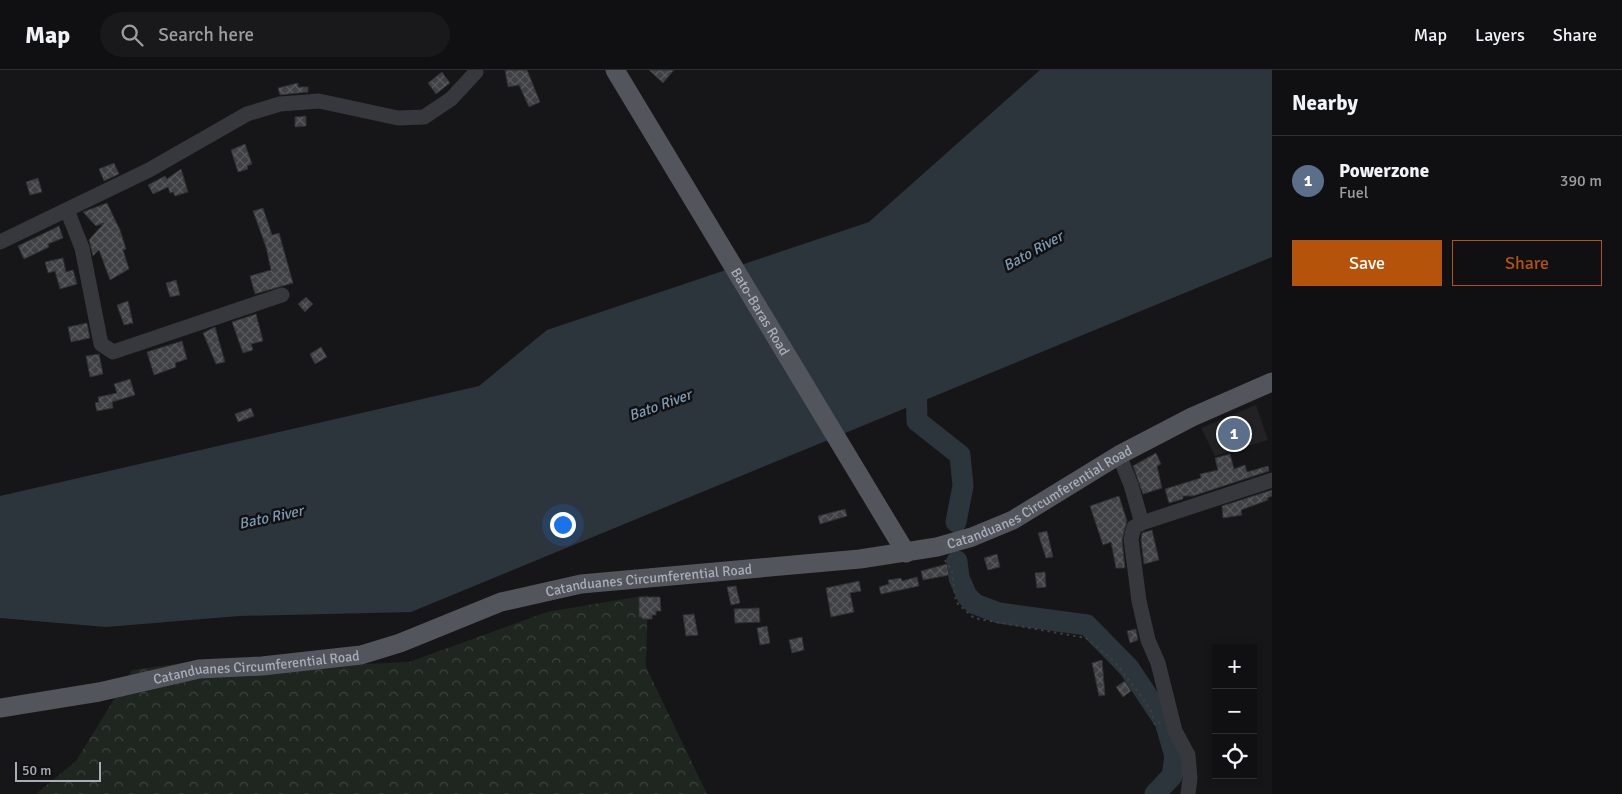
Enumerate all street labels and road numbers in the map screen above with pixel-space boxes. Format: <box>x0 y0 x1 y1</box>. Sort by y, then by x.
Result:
street label: Bato-Baras Road <box>727 265 793 359</box>
street label: Catanduanes Circumferential Road <box>945 442 1135 553</box>
street label: Catanduanes Circumferential Road <box>544 561 753 601</box>
street label: Catanduanes Circumferential Road <box>152 647 360 688</box>

